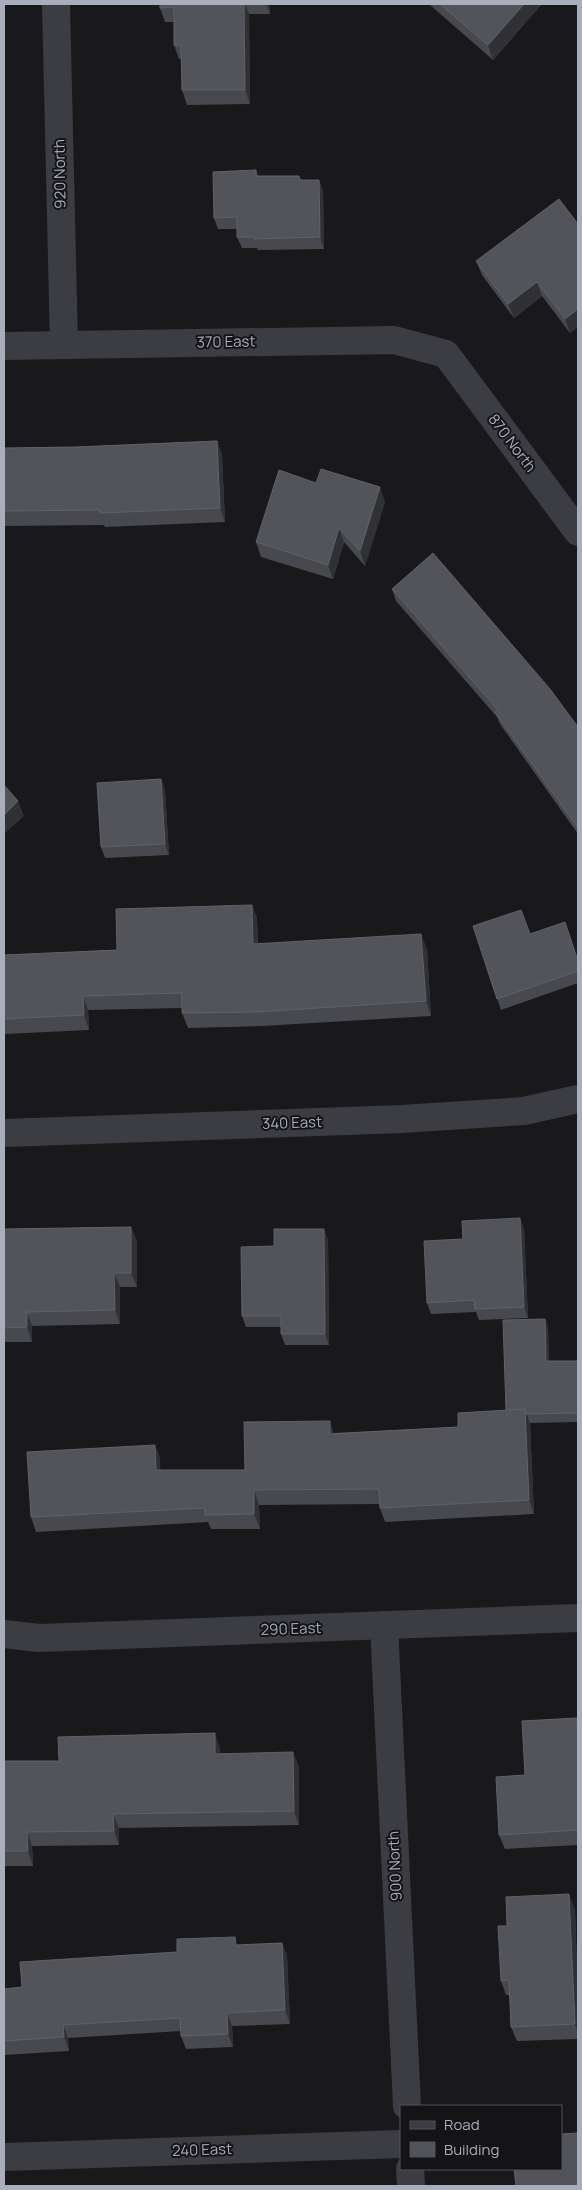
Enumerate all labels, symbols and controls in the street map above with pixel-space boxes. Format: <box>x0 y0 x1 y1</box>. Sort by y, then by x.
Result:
street label: 920 North <box>48 139 71 209</box>
street label: 370 East <box>196 330 256 353</box>
street label: 870 North <box>484 409 541 476</box>
street label: 340 East <box>262 1111 322 1134</box>
street label: 290 East <box>260 1617 322 1640</box>
street label: 900 North <box>382 1830 407 1902</box>
legend <box>400 2105 562 2170</box>
text: Road <box>444 2114 480 2135</box>
street label: 240 East <box>172 2138 232 2161</box>
text: Building <box>444 2139 499 2160</box>

